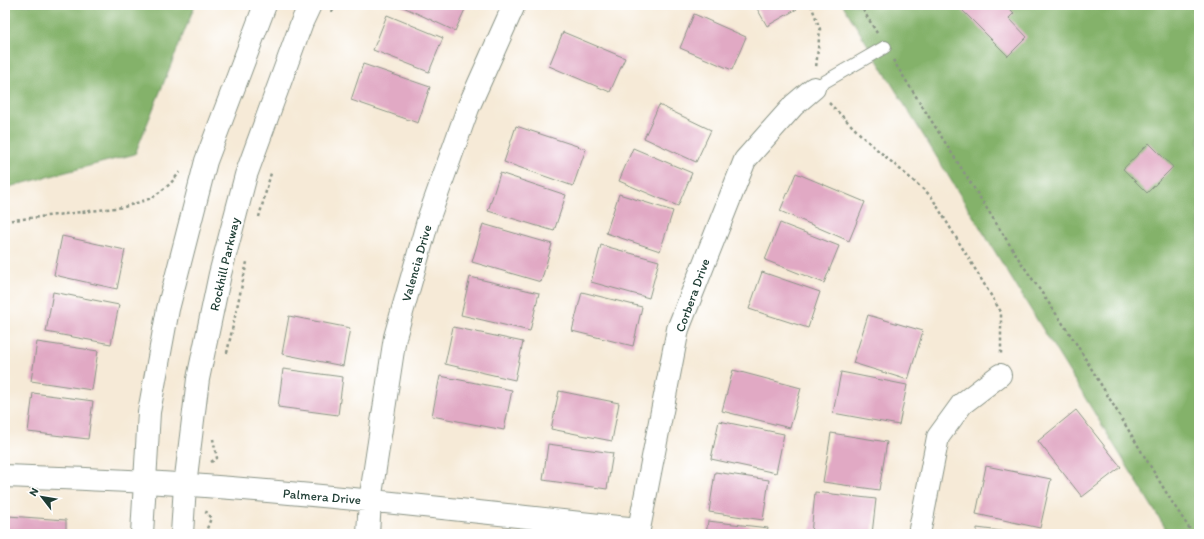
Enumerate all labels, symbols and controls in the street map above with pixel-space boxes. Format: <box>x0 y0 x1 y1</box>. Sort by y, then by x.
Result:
street label: Rockhill Parkway <box>206 216 243 312</box>
street label: Valencia Drive <box>398 223 435 303</box>
street label: Corbera Drive <box>672 256 713 334</box>
north arrow <box>22 477 62 517</box>
text: N <box>26 486 41 499</box>
street label: Palmera Drive <box>282 486 362 507</box>

